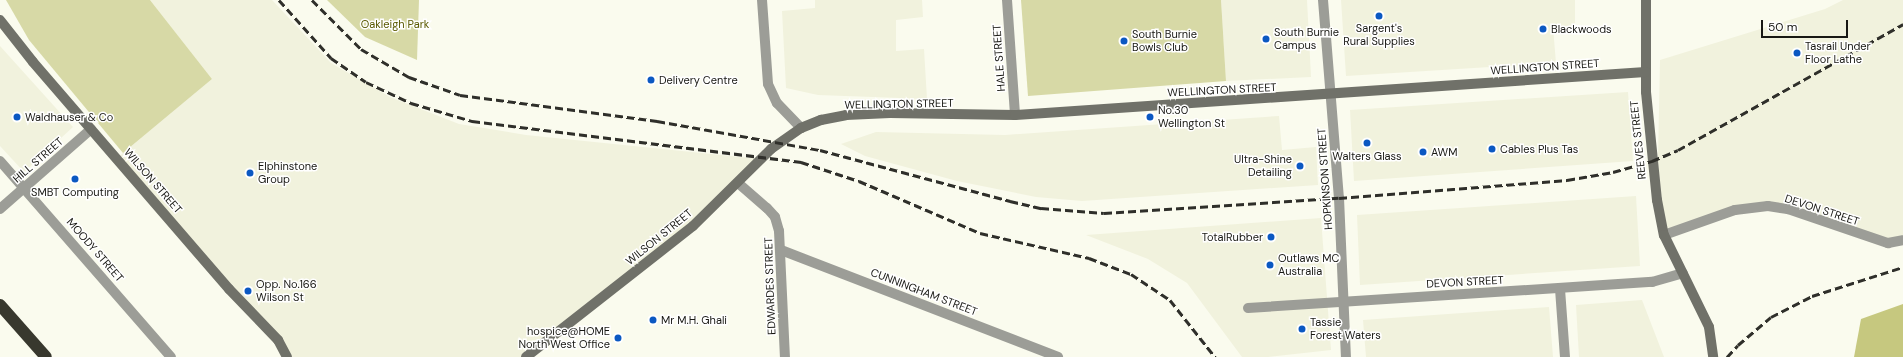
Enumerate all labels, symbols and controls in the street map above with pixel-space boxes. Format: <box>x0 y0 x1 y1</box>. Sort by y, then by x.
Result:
marker: Sargent's Rural Supplies <box>1374 11 1384 21</box>
scale bar <box>1763 12 1850 38</box>
park label: Oakleigh Park <box>361 17 429 31</box>
text: 50 m <box>1768 19 1797 35</box>
place label: Sargent's Rural Supplies <box>1343 22 1415 48</box>
place label: Blackwoods <box>1551 22 1612 36</box>
street label: HALE STREET <box>990 24 1008 92</box>
marker: Blackwoods <box>1538 24 1548 34</box>
place label: South Burnie Campus <box>1274 26 1339 52</box>
place label: South Burnie Bowls Club <box>1132 28 1197 54</box>
marker: South Burnie Campus <box>1261 34 1271 44</box>
marker: South Burnie Bowls Club <box>1119 36 1129 46</box>
place label: Tasrail Under Floor Lathe <box>1805 40 1871 66</box>
marker: Tasrail Under Floor Lathe <box>1792 48 1802 58</box>
street label: WELLINGTON STREET <box>1490 57 1600 77</box>
place label: Delivery Centre <box>659 73 738 87</box>
marker: Delivery Centre <box>646 75 656 85</box>
street label: WELLINGTON STREET <box>1167 81 1277 99</box>
street label: WELLINGTON STREET <box>844 96 954 112</box>
street label: REEVES STREET <box>1627 100 1649 180</box>
place label: No.30 Wellington St <box>1158 104 1225 130</box>
place label: Waldhauser & Co <box>25 110 113 124</box>
marker: Waldhauser & Co <box>12 112 22 122</box>
marker: No.30 Wellington St <box>1145 112 1155 122</box>
street label: HOPKINSON STREET <box>1315 128 1335 230</box>
street label: HILL STREET <box>10 135 66 185</box>
marker: Walters Glass <box>1362 138 1372 148</box>
place label: Cables Plus Tas <box>1500 142 1578 156</box>
marker: Cables Plus Tas <box>1487 144 1497 154</box>
place label: AWM <box>1431 145 1457 159</box>
street label: WILSON STREET <box>121 146 185 216</box>
marker: AWM <box>1418 147 1428 157</box>
place label: Walters Glass <box>1332 149 1402 163</box>
place label: Ultra-Shine Detailing <box>1234 153 1292 179</box>
place label: Elphinstone Group <box>258 160 317 186</box>
marker: Ultra-Shine Detailing <box>1295 161 1305 171</box>
marker: Elphinstone Group <box>245 168 255 178</box>
marker: SMBT Computing <box>70 174 80 184</box>
place label: SMBT Computing <box>31 185 119 199</box>
street label: DEVON STREET <box>1783 192 1861 228</box>
street label: WILSON STREET <box>623 206 695 268</box>
street label: MOODY STREET <box>64 215 126 285</box>
place label: TotalRubber <box>1202 230 1263 244</box>
marker: TotalRubber <box>1266 232 1276 242</box>
street label: EDWARDES STREET <box>762 237 778 335</box>
place label: Outlaws MC Australia <box>1278 252 1339 278</box>
marker: Outlaws MC Australia <box>1265 260 1275 270</box>
street label: CUNNINGHAM STREET <box>869 266 979 318</box>
street label: DEVON STREET <box>1426 273 1504 291</box>
place label: Opp. No.166 Wilson St <box>256 278 317 304</box>
marker: Opp. No.166 Wilson St <box>243 286 253 296</box>
place label: Mr M.H. Ghali <box>661 313 727 327</box>
marker: Mr M.H. Ghali <box>648 315 658 325</box>
place label: Tassie Forest Waters <box>1310 316 1381 342</box>
marker: Tassie Forest Waters <box>1297 324 1307 334</box>
place label: hospice@HOME North West Office <box>518 325 610 351</box>
marker: hospice@HOME North West Office <box>613 333 623 343</box>

